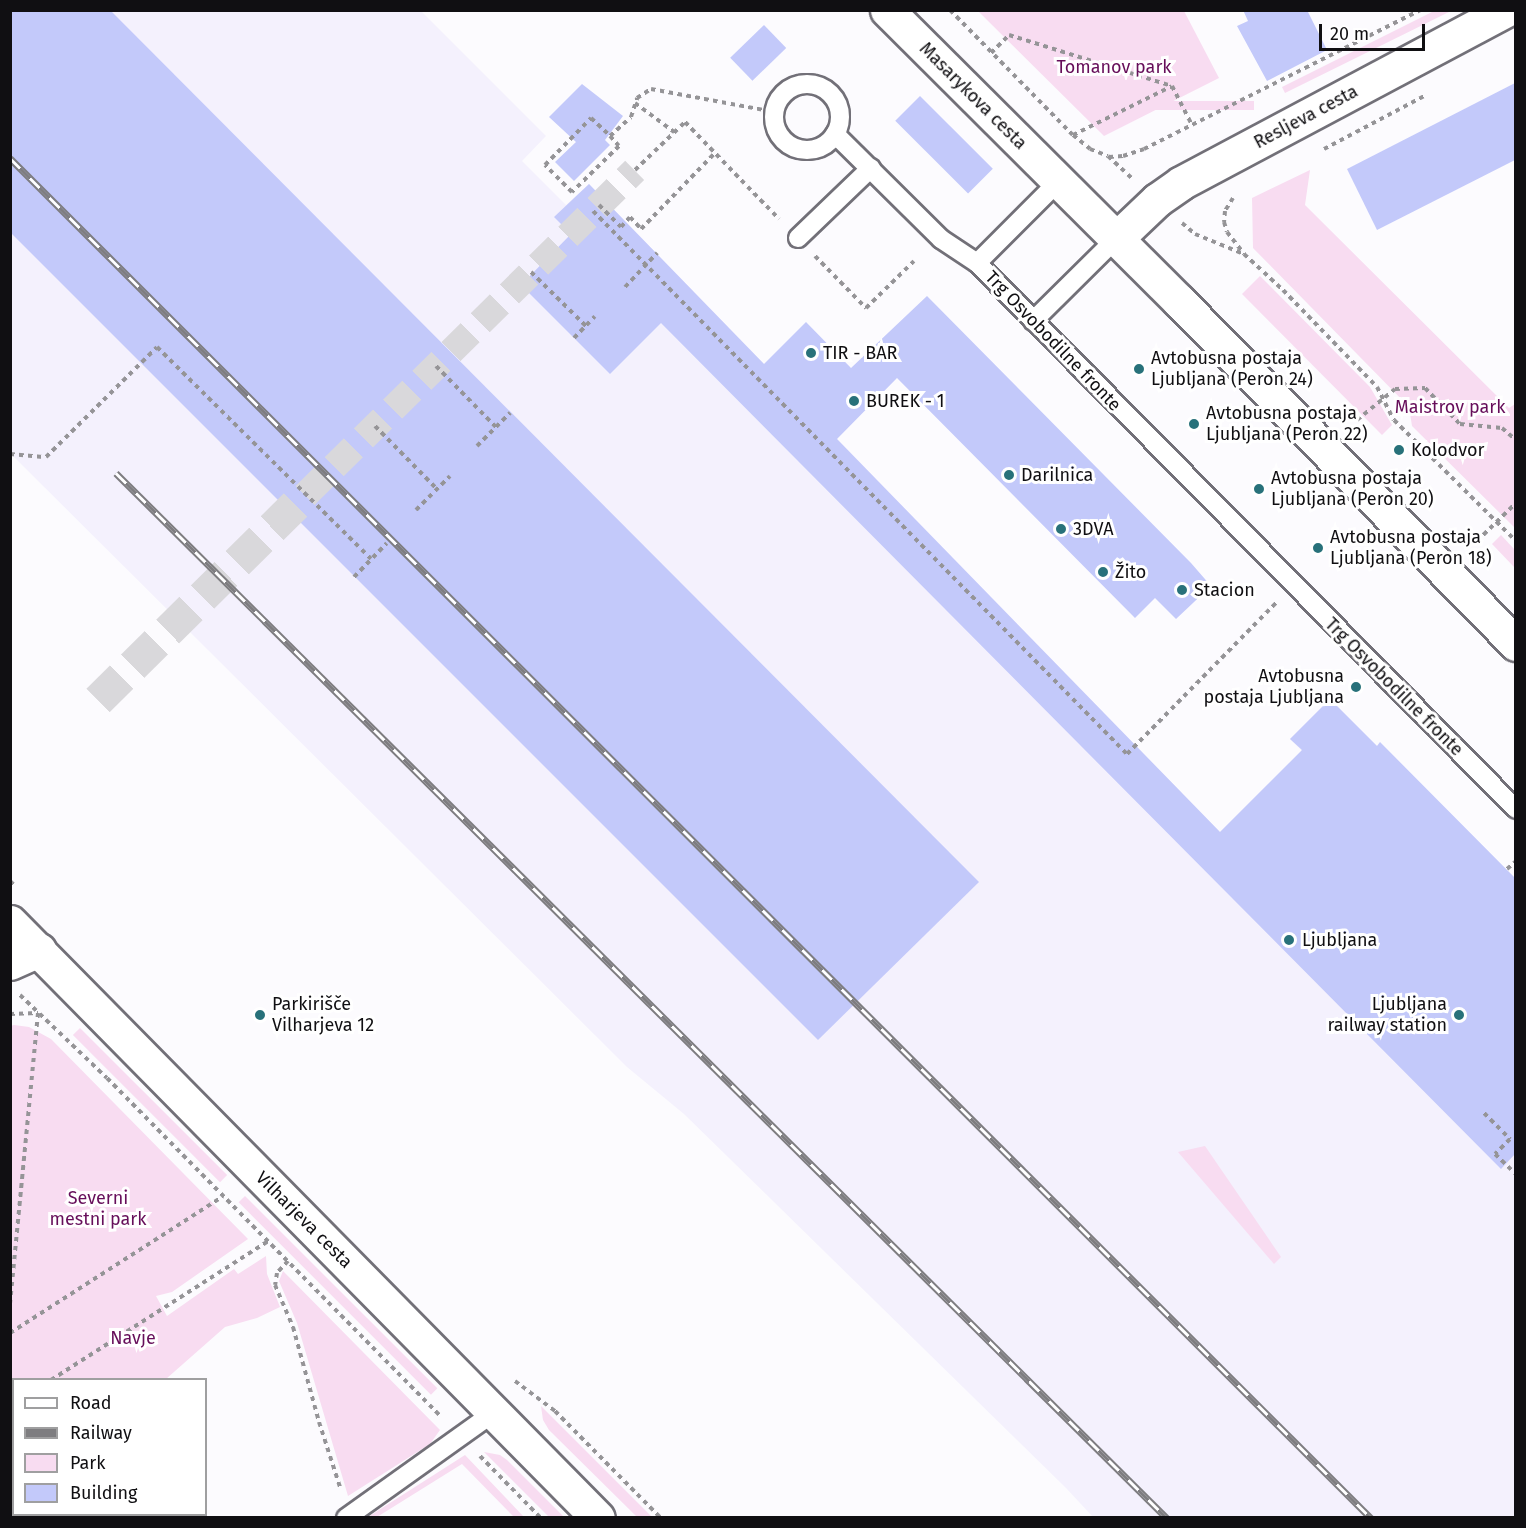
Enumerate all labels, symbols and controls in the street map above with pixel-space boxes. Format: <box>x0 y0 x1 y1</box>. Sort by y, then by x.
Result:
scale bar <box>1322 12 1428 50</box>
text: 20 m <box>1330 23 1369 45</box>
street label: Masarykova cesta <box>915 38 1031 154</box>
park label: Tomanov park <box>1056 56 1172 78</box>
street label: Resljeva cesta <box>1250 81 1362 153</box>
street label: Trg Osvobodilne fronte <box>980 266 1126 416</box>
place label: TIR - BAR <box>823 342 897 364</box>
marker: TIR - BAR <box>804 346 818 360</box>
place label: Avtobusna postaja Ljubljana (Peron 24) <box>1151 348 1313 391</box>
marker: Avtobusna postaja Ljubljana (Peron 24) <box>1132 362 1146 376</box>
place label: BUREK - 1 <box>866 390 945 412</box>
marker: BUREK - 1 <box>847 394 861 408</box>
park label: Maistrov park <box>1395 396 1505 418</box>
place label: Avtobusna postaja Ljubljana (Peron 22) <box>1206 403 1368 446</box>
marker: Avtobusna postaja Ljubljana (Peron 22) <box>1187 417 1201 431</box>
place label: Kolodvor <box>1411 439 1485 461</box>
marker: Kolodvor <box>1392 443 1406 457</box>
place label: Darilnica <box>1021 464 1093 486</box>
marker: Darilnica <box>1002 468 1016 482</box>
place label: Avtobusna postaja Ljubljana (Peron 20) <box>1271 468 1434 510</box>
marker: Avtobusna postaja Ljubljana (Peron 20) <box>1252 482 1266 496</box>
place label: 3DVA <box>1073 518 1114 540</box>
marker: 3DVA <box>1054 522 1068 536</box>
place label: Avtobusna postaja Ljubljana (Peron 18) <box>1330 527 1491 570</box>
marker: Avtobusna postaja Ljubljana (Peron 18) <box>1311 541 1325 555</box>
place label: Žito <box>1115 561 1146 583</box>
marker: Žito <box>1096 565 1110 579</box>
place label: Stacion <box>1194 579 1255 601</box>
marker: Stacion <box>1175 583 1189 597</box>
street label: Trg Osvobodilne fronte <box>1320 613 1468 761</box>
place label: Avtobusna postaja Ljubljana <box>1203 666 1344 708</box>
marker: Avtobusna postaja Ljubljana <box>1349 680 1363 694</box>
place label: Ljubljana <box>1302 929 1377 951</box>
marker: Ljubljana <box>1280 931 1298 949</box>
place label: Parkirišče Vilharjeva 12 <box>272 994 374 1036</box>
place label: Ljubljana railway station <box>1327 994 1447 1036</box>
marker: Parkirišče Vilharjeva 12 <box>253 1008 267 1022</box>
marker: Ljubljana railway station <box>1452 1008 1466 1022</box>
street label: Vilharjeva cesta <box>251 1167 357 1273</box>
park label: Severni mestni park <box>49 1188 147 1230</box>
park label: Navje <box>110 1327 156 1349</box>
legend <box>12 1378 207 1516</box>
text: Road <box>70 1392 112 1414</box>
text: Railway <box>70 1422 132 1444</box>
text: Park <box>70 1452 105 1474</box>
text: Building <box>70 1482 137 1504</box>

